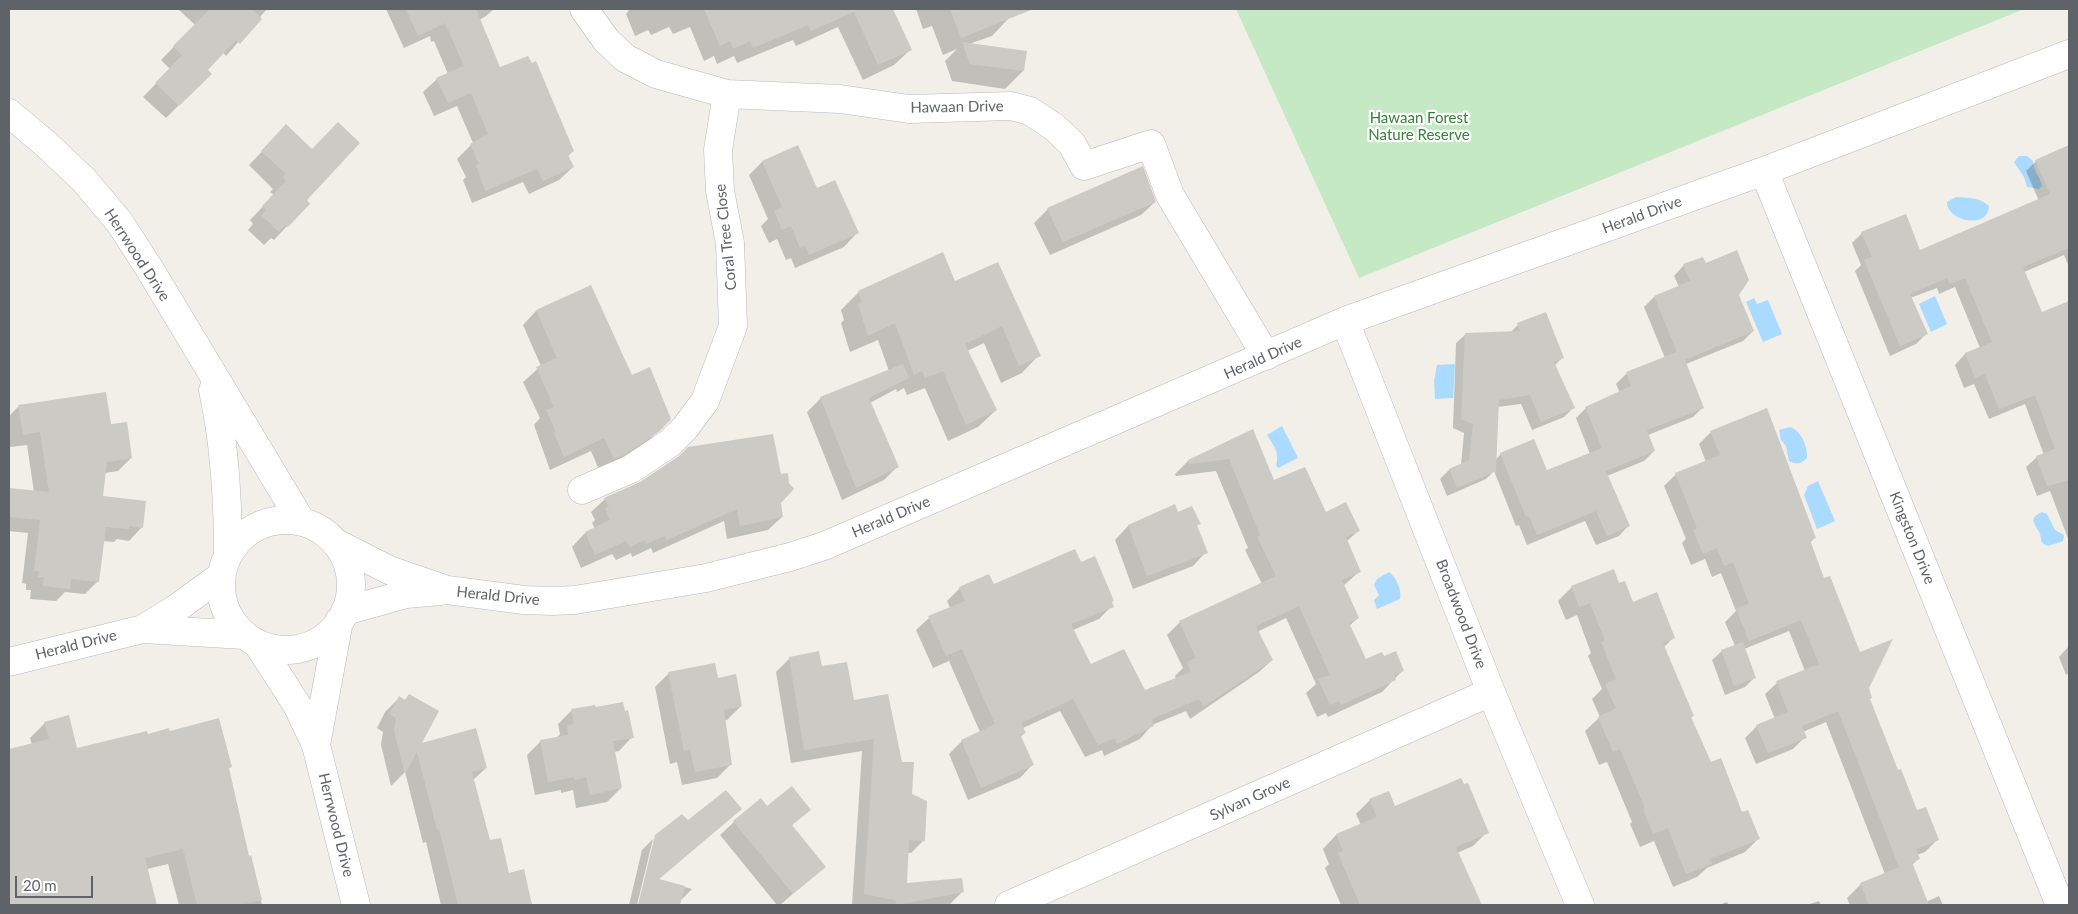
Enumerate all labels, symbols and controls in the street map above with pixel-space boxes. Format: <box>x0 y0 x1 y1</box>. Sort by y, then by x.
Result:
street label: Hawaan Drive <box>910 97 1004 117</box>
park label: Hawaan Forest Nature Reserve <box>1368 109 1470 144</box>
street label: Coral Tree Close <box>711 183 741 291</box>
street label: Herald Drive <box>1600 192 1684 238</box>
street label: Herrwood Drive <box>100 205 174 305</box>
street label: Herald Drive <box>1221 333 1305 383</box>
street label: Kingston Drive <box>1885 489 1939 587</box>
street label: Herald Drive <box>849 492 933 542</box>
street label: Broadwood Drive <box>1432 557 1490 671</box>
street label: Herald Drive <box>456 583 540 609</box>
street label: Herald Drive <box>33 626 119 664</box>
street label: Herrwood Drive <box>314 771 358 879</box>
street label: Sylvan Grove <box>1207 773 1293 825</box>
scale bar <box>18 866 95 898</box>
text: 20 m <box>23 876 57 894</box>

